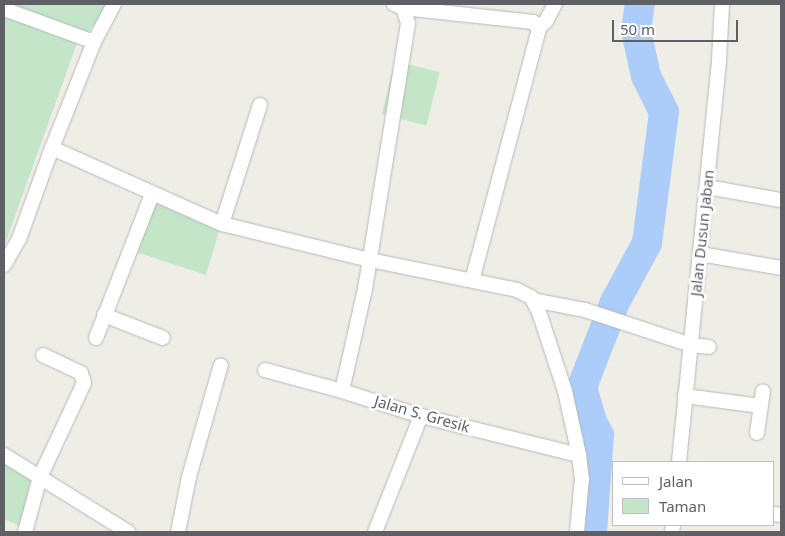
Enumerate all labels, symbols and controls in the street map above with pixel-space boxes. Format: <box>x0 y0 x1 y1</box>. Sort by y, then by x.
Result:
scale bar <box>615 10 741 42</box>
text: 50 m <box>620 19 655 39</box>
street label: Jalan Dusun Jaban <box>686 169 718 297</box>
street label: Jalan S. Gresik <box>372 392 472 436</box>
legend <box>612 461 775 526</box>
text: Jalan <box>659 471 693 491</box>
text: Taman <box>659 496 706 516</box>

